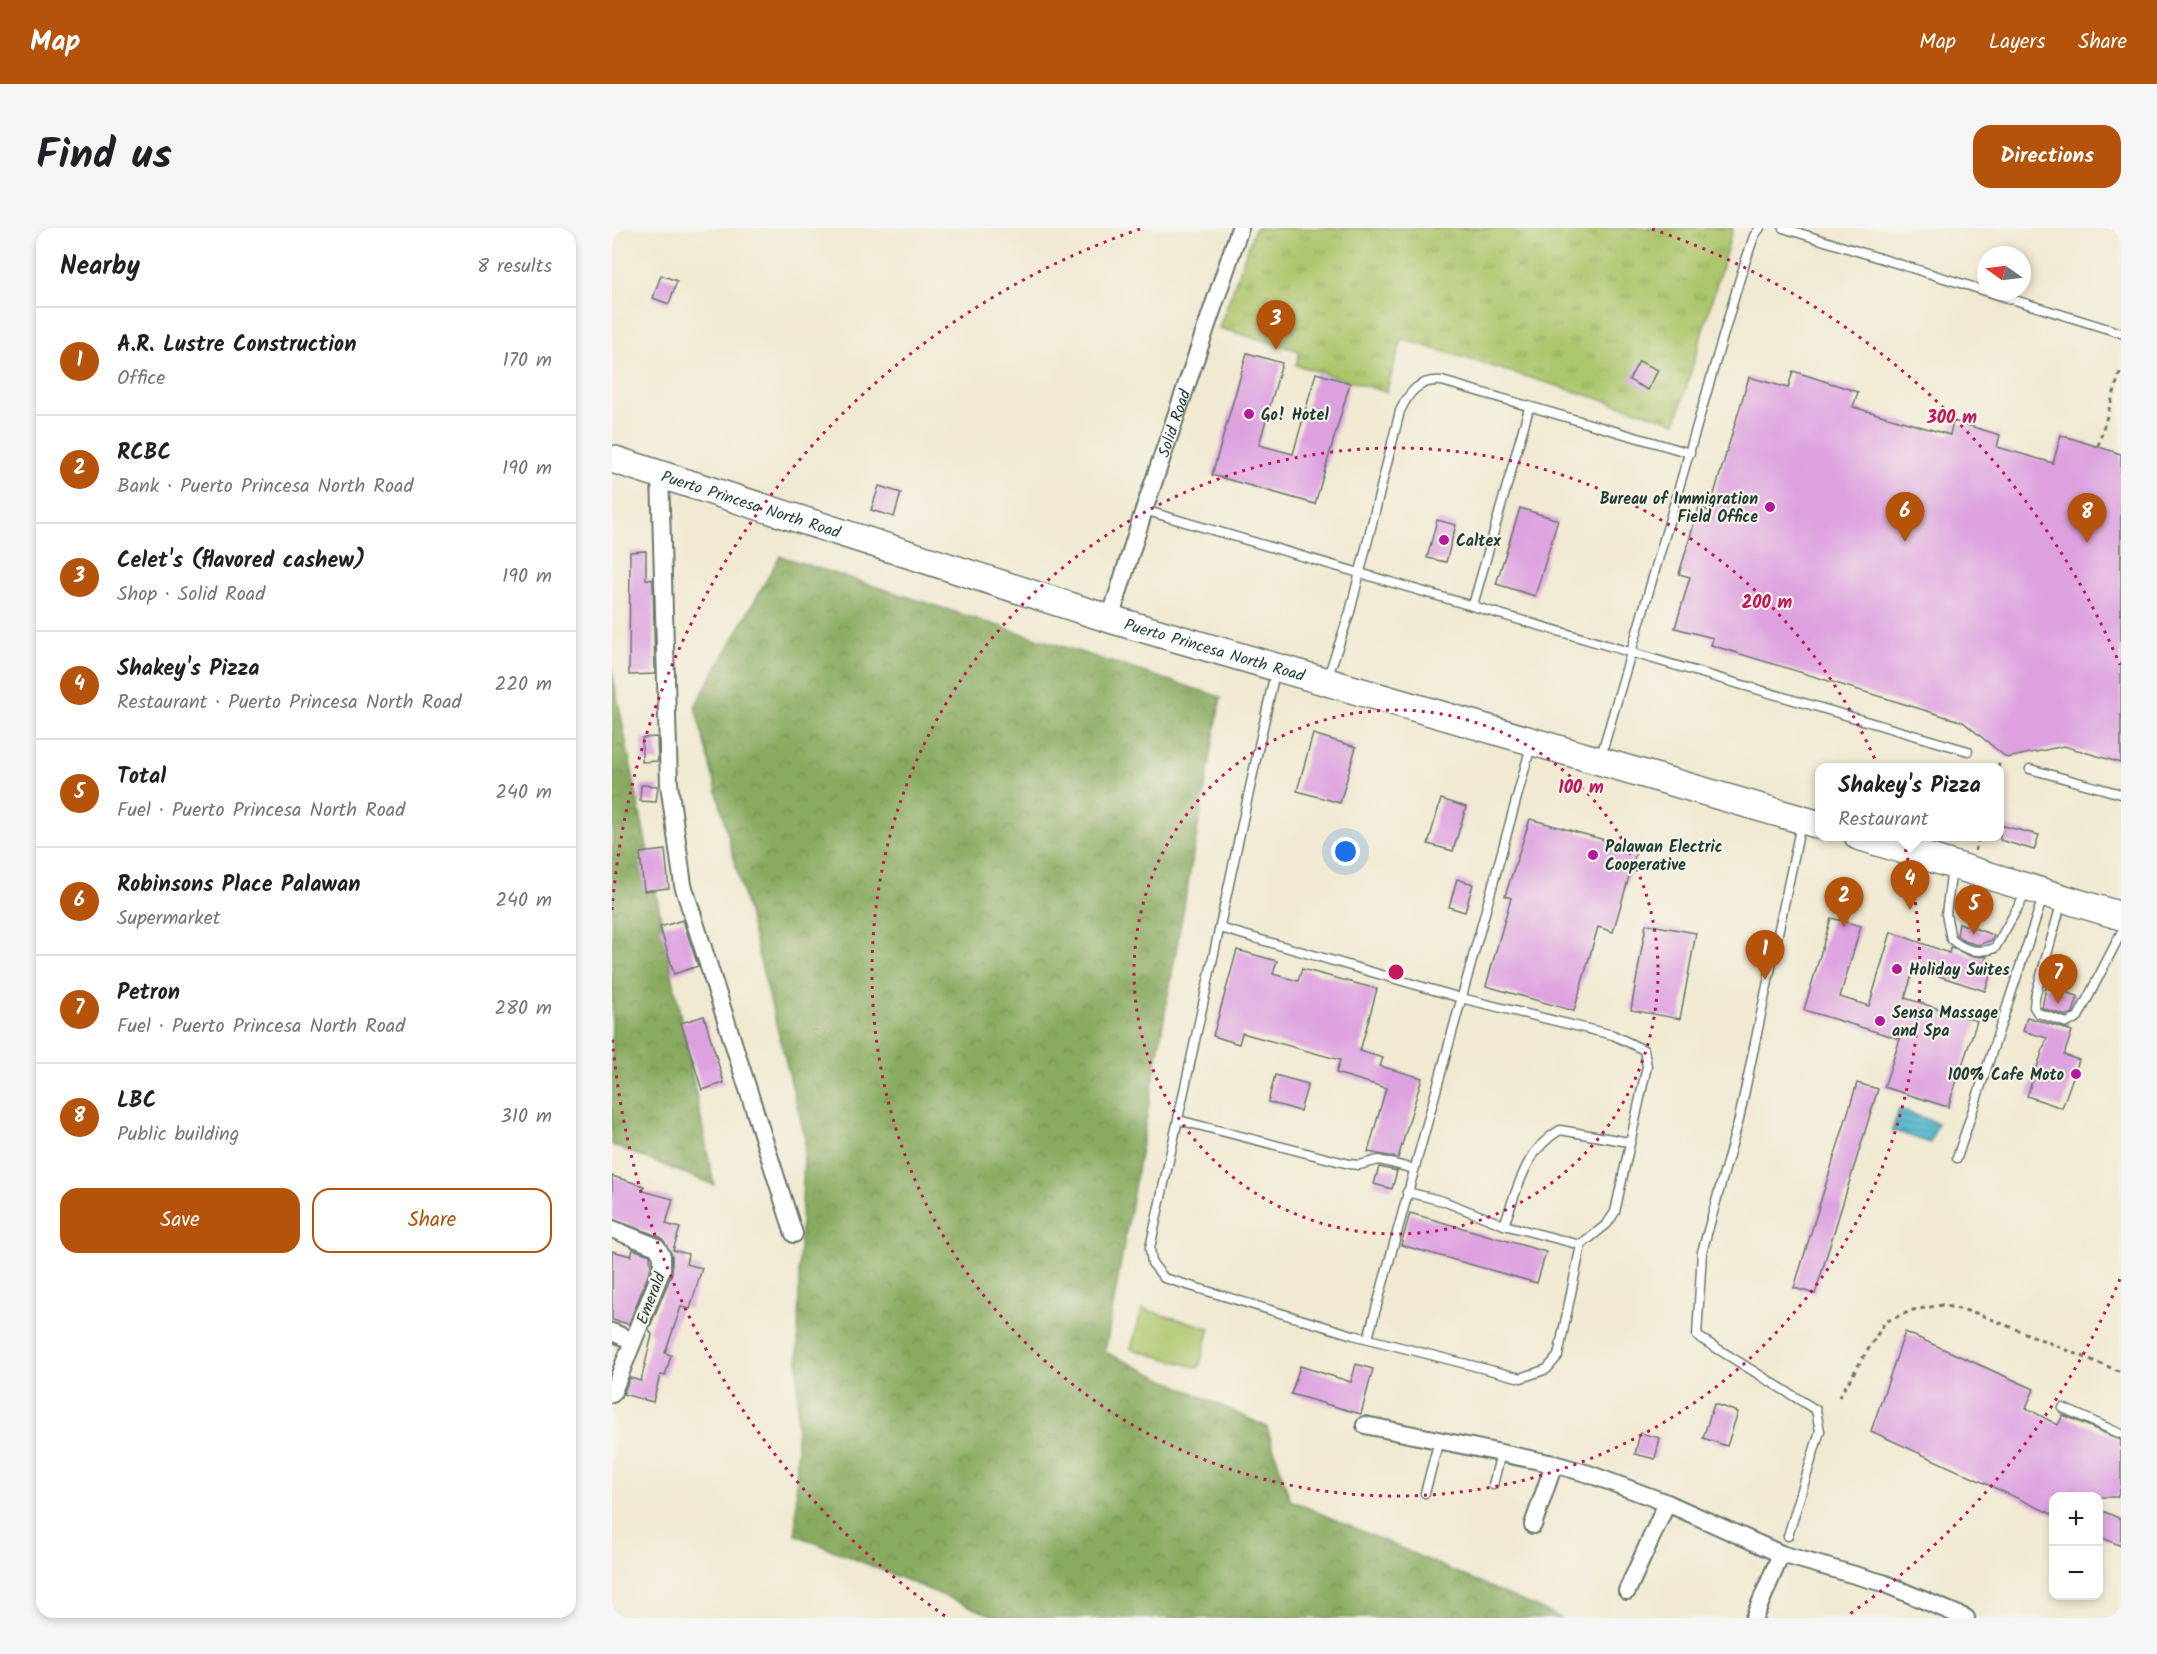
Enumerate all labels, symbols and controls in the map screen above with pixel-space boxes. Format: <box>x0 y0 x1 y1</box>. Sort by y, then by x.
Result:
text: Map <box>30 20 81 65</box>
text: Map <box>1919 26 1956 59</box>
text: Layers <box>1989 26 2045 59</box>
text: Share <box>2078 26 2127 59</box>
text: Find us <box>36 123 172 190</box>
button: Directions <box>1973 125 2121 188</box>
text: Nearby <box>60 246 140 288</box>
north arrow <box>1977 246 2031 300</box>
text: 8 results <box>477 251 552 283</box>
pin: 3 <box>1256 300 1296 350</box>
text: A.R. Lustre Construction <box>117 328 356 363</box>
text: 1 <box>76 345 83 377</box>
text: 170 m <box>503 345 552 377</box>
text: Office <box>117 363 165 395</box>
street label: Solid Road <box>1152 385 1198 461</box>
place label: Go! Hotel <box>1261 403 1329 428</box>
text: 300 m <box>1926 404 1977 433</box>
marker: Go! Hotel <box>1242 407 1256 421</box>
text: RCBC <box>117 436 171 471</box>
text: 2 <box>74 453 85 485</box>
text: 190 m <box>502 453 552 485</box>
street label: Puerto Princesa North Road <box>658 465 844 546</box>
text: Bank · Puerto Princesa North Road <box>117 471 413 503</box>
place label: Bureau of Immigration Field Office <box>1600 487 1758 530</box>
pin: 6 <box>1886 492 1924 542</box>
pin: 8 <box>2068 494 2106 543</box>
marker: Bureau of Immigration Field Office <box>1763 500 1777 514</box>
place label: Caltex <box>1456 529 1501 554</box>
marker: Caltex <box>1437 533 1451 547</box>
text: Celet's (flavored cashew) <box>117 544 365 579</box>
text: 3 <box>74 561 85 593</box>
text: 190 m <box>502 561 552 593</box>
text: Shop · Solid Road <box>117 579 265 611</box>
text: 200 m <box>1742 589 1793 618</box>
street label: Puerto Princesa North Road <box>1121 613 1308 689</box>
text: Shakey's Pizza <box>117 652 260 687</box>
text: 4 <box>74 669 85 701</box>
text: 220 m <box>495 669 552 701</box>
text: Restaurant · Puerto Princesa North Road <box>117 687 462 719</box>
text: Total <box>117 760 166 795</box>
popup <box>1815 763 2004 841</box>
text: Shakey's Pizza <box>1838 769 1981 804</box>
text: 100 m <box>1558 774 1604 803</box>
text: 5 <box>74 777 85 809</box>
text: 240 m <box>495 777 552 809</box>
text: Fuel · Puerto Princesa North Road <box>117 795 405 827</box>
text: Restaurant <box>1838 804 1929 836</box>
place label: Palawan Electric Cooperative <box>1605 835 1723 878</box>
your location <box>1331 837 1360 866</box>
marker: Palawan Electric Cooperative <box>1586 848 1600 862</box>
pin: 4 <box>1890 860 1930 910</box>
text: Robinsons Place Palawan <box>117 868 360 903</box>
pin: 2 <box>1824 878 1864 927</box>
text: 6 <box>74 885 85 917</box>
text: 240 m <box>495 885 552 917</box>
pin: 5 <box>1954 886 1994 935</box>
text: Supermarket <box>117 903 220 935</box>
pin: 1 <box>1746 930 1784 980</box>
pin: 7 <box>2038 954 2078 1004</box>
place label: Holiday Suites <box>1909 958 2010 983</box>
centre of rings <box>1386 962 1406 982</box>
marker: Holiday Suites <box>1890 962 1904 976</box>
text: Petron <box>117 976 180 1011</box>
text: 7 <box>75 993 84 1025</box>
text: 280 m <box>494 993 552 1025</box>
place label: Sensa Massage and Spa <box>1892 1001 1998 1044</box>
text: Fuel · Puerto Princesa North Road <box>117 1011 405 1043</box>
marker: Sensa Massage and Spa <box>1873 1014 1887 1028</box>
place label: 100% Cafe Moto <box>1948 1063 2064 1088</box>
marker: 100% Cafe Moto <box>2069 1067 2083 1081</box>
text: LBC <box>117 1084 156 1119</box>
text: 8 <box>74 1101 85 1133</box>
text: 310 m <box>500 1101 552 1133</box>
text: Public building <box>117 1119 239 1151</box>
button: Save <box>60 1188 300 1253</box>
button: Share <box>312 1188 552 1253</box>
street label: Emerald <box>630 1268 673 1328</box>
map controls <box>2049 1492 2103 1600</box>
button: + <box>2049 1492 2103 1546</box>
button: − <box>2049 1546 2103 1600</box>

